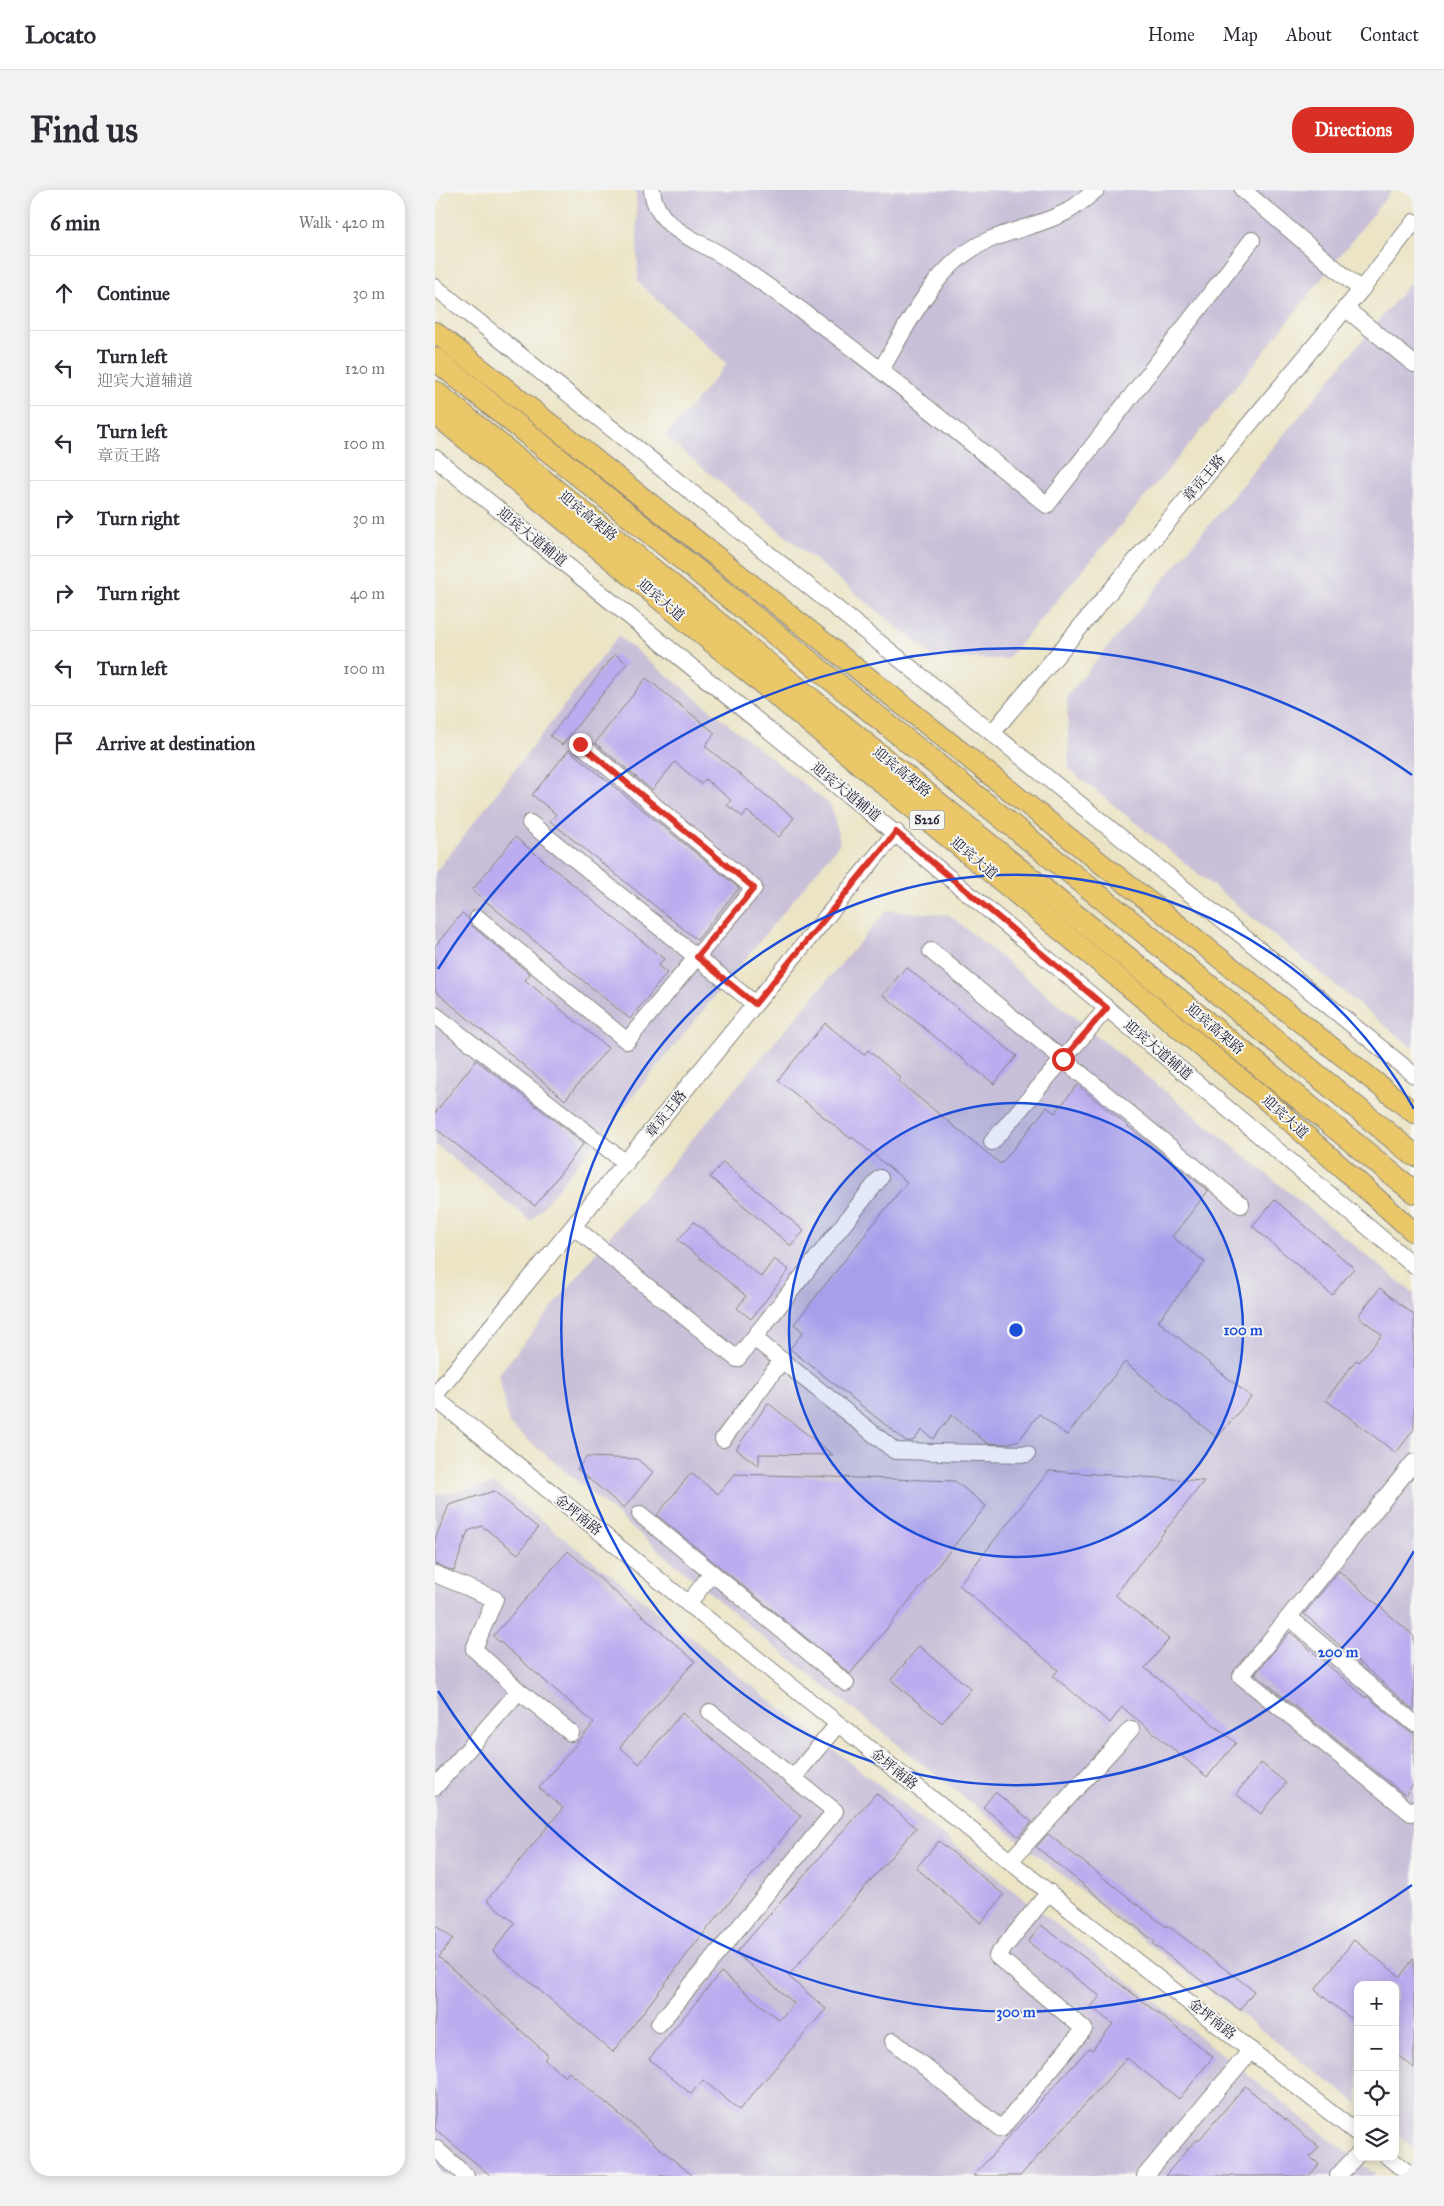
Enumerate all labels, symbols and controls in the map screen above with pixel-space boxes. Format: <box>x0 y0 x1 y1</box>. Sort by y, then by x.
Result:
text: Locato <box>25 20 96 50</box>
text: Home <box>1148 24 1195 46</box>
text: Map <box>1223 24 1258 46</box>
text: About <box>1286 24 1332 46</box>
text: Contact <box>1360 24 1419 46</box>
button: Directions <box>1292 107 1414 153</box>
text: Find us <box>30 109 138 152</box>
text: 6 min <box>50 210 100 236</box>
text: Walk · 420 m <box>299 213 385 232</box>
icon: ahead <box>50 279 78 307</box>
text: Continue <box>97 282 170 305</box>
text: 30 m <box>352 284 385 303</box>
text: Turn left <box>97 345 167 368</box>
icon: left <box>50 354 78 382</box>
text: 120 m <box>345 359 385 378</box>
text: 迎宾大道辅道 <box>97 371 193 390</box>
text: Turn left <box>97 420 167 443</box>
icon: left <box>50 429 78 457</box>
text: 100 m <box>343 434 385 453</box>
text: 章贡王路 <box>97 446 161 465</box>
street label: 章贡王路 <box>1179 451 1229 505</box>
street label: 迎宾高架路 <box>555 487 621 545</box>
icon: right <box>50 504 78 532</box>
street label: 迎宾大道辅道 <box>494 504 570 570</box>
text: Turn right <box>97 507 180 530</box>
text: 30 m <box>352 509 385 528</box>
street label: 迎宾大道 <box>634 575 688 625</box>
icon: right <box>50 579 78 607</box>
text: Turn right <box>97 582 180 605</box>
text: 40 m <box>350 584 385 603</box>
icon: left <box>50 654 78 682</box>
text: Turn left <box>97 657 167 680</box>
text: 100 m <box>343 659 385 678</box>
icon: arrive <box>50 729 78 757</box>
text: Arrive at destination <box>97 732 255 755</box>
route end <box>569 733 592 756</box>
street label: 迎宾高架路 <box>869 743 935 801</box>
street label: 迎宾大道辅道 <box>808 759 884 825</box>
road number: S226 <box>909 810 945 830</box>
street label: 迎宾大道 <box>947 833 1001 883</box>
street label: 迎宾高架路 <box>1183 1000 1247 1058</box>
street label: 迎宾大道辅道 <box>1120 1016 1196 1084</box>
route start <box>1052 1048 1075 1071</box>
street label: 章贡王路 <box>642 1087 690 1141</box>
street label: 迎宾大道 <box>1259 1092 1311 1142</box>
centre of rings <box>1007 1321 1025 1339</box>
text: 100 m <box>1223 1321 1263 1339</box>
street label: 金坪南路 <box>551 1491 605 1539</box>
text: 200 m <box>1318 1643 1359 1661</box>
street label: 金坪南路 <box>867 1745 921 1793</box>
map controls <box>1354 1981 1399 2161</box>
button: + <box>1354 1981 1399 2026</box>
street label: 金坪南路 <box>1185 1995 1239 2043</box>
text: 300 m <box>996 2003 1036 2022</box>
button: − <box>1354 2026 1399 2071</box>
button: locate <box>1354 2071 1399 2116</box>
button: layers <box>1354 2116 1399 2161</box>

